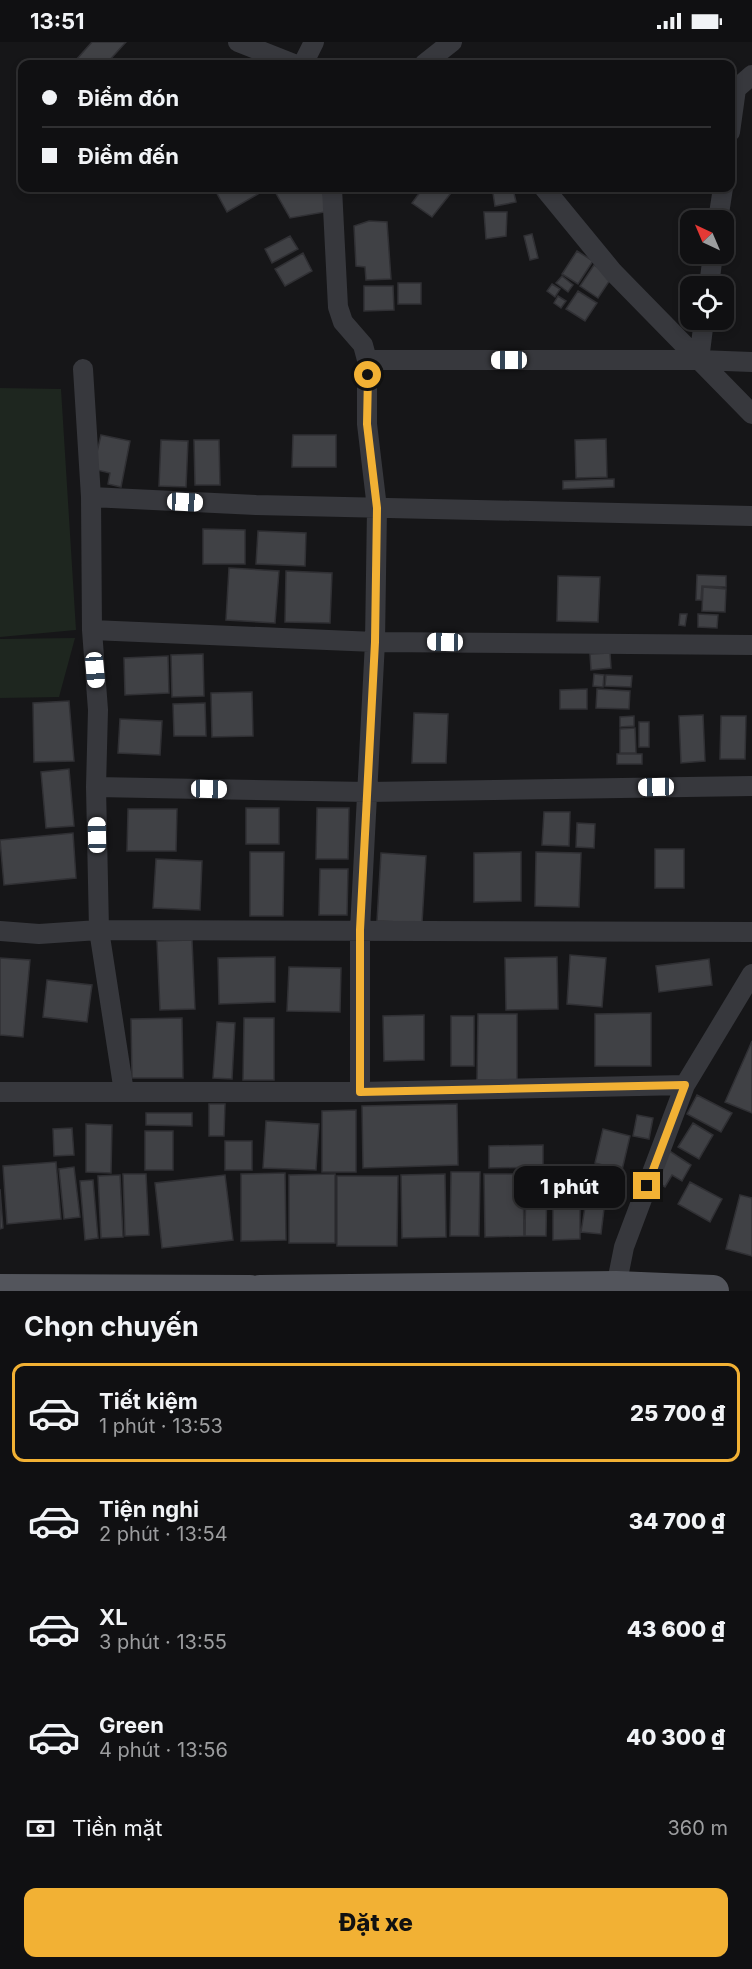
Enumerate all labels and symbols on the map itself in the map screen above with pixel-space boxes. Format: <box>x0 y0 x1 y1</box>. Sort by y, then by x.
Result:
north arrow <box>680 210 734 264</box>
car <box>491 351 527 369</box>
route start <box>354 361 381 388</box>
car <box>167 492 203 512</box>
car <box>427 633 463 651</box>
car <box>84 651 106 689</box>
car <box>638 778 674 796</box>
car <box>191 780 227 798</box>
car <box>88 817 106 853</box>
callout: 1 phút <box>515 1165 626 1207</box>
route end <box>633 1172 660 1199</box>

